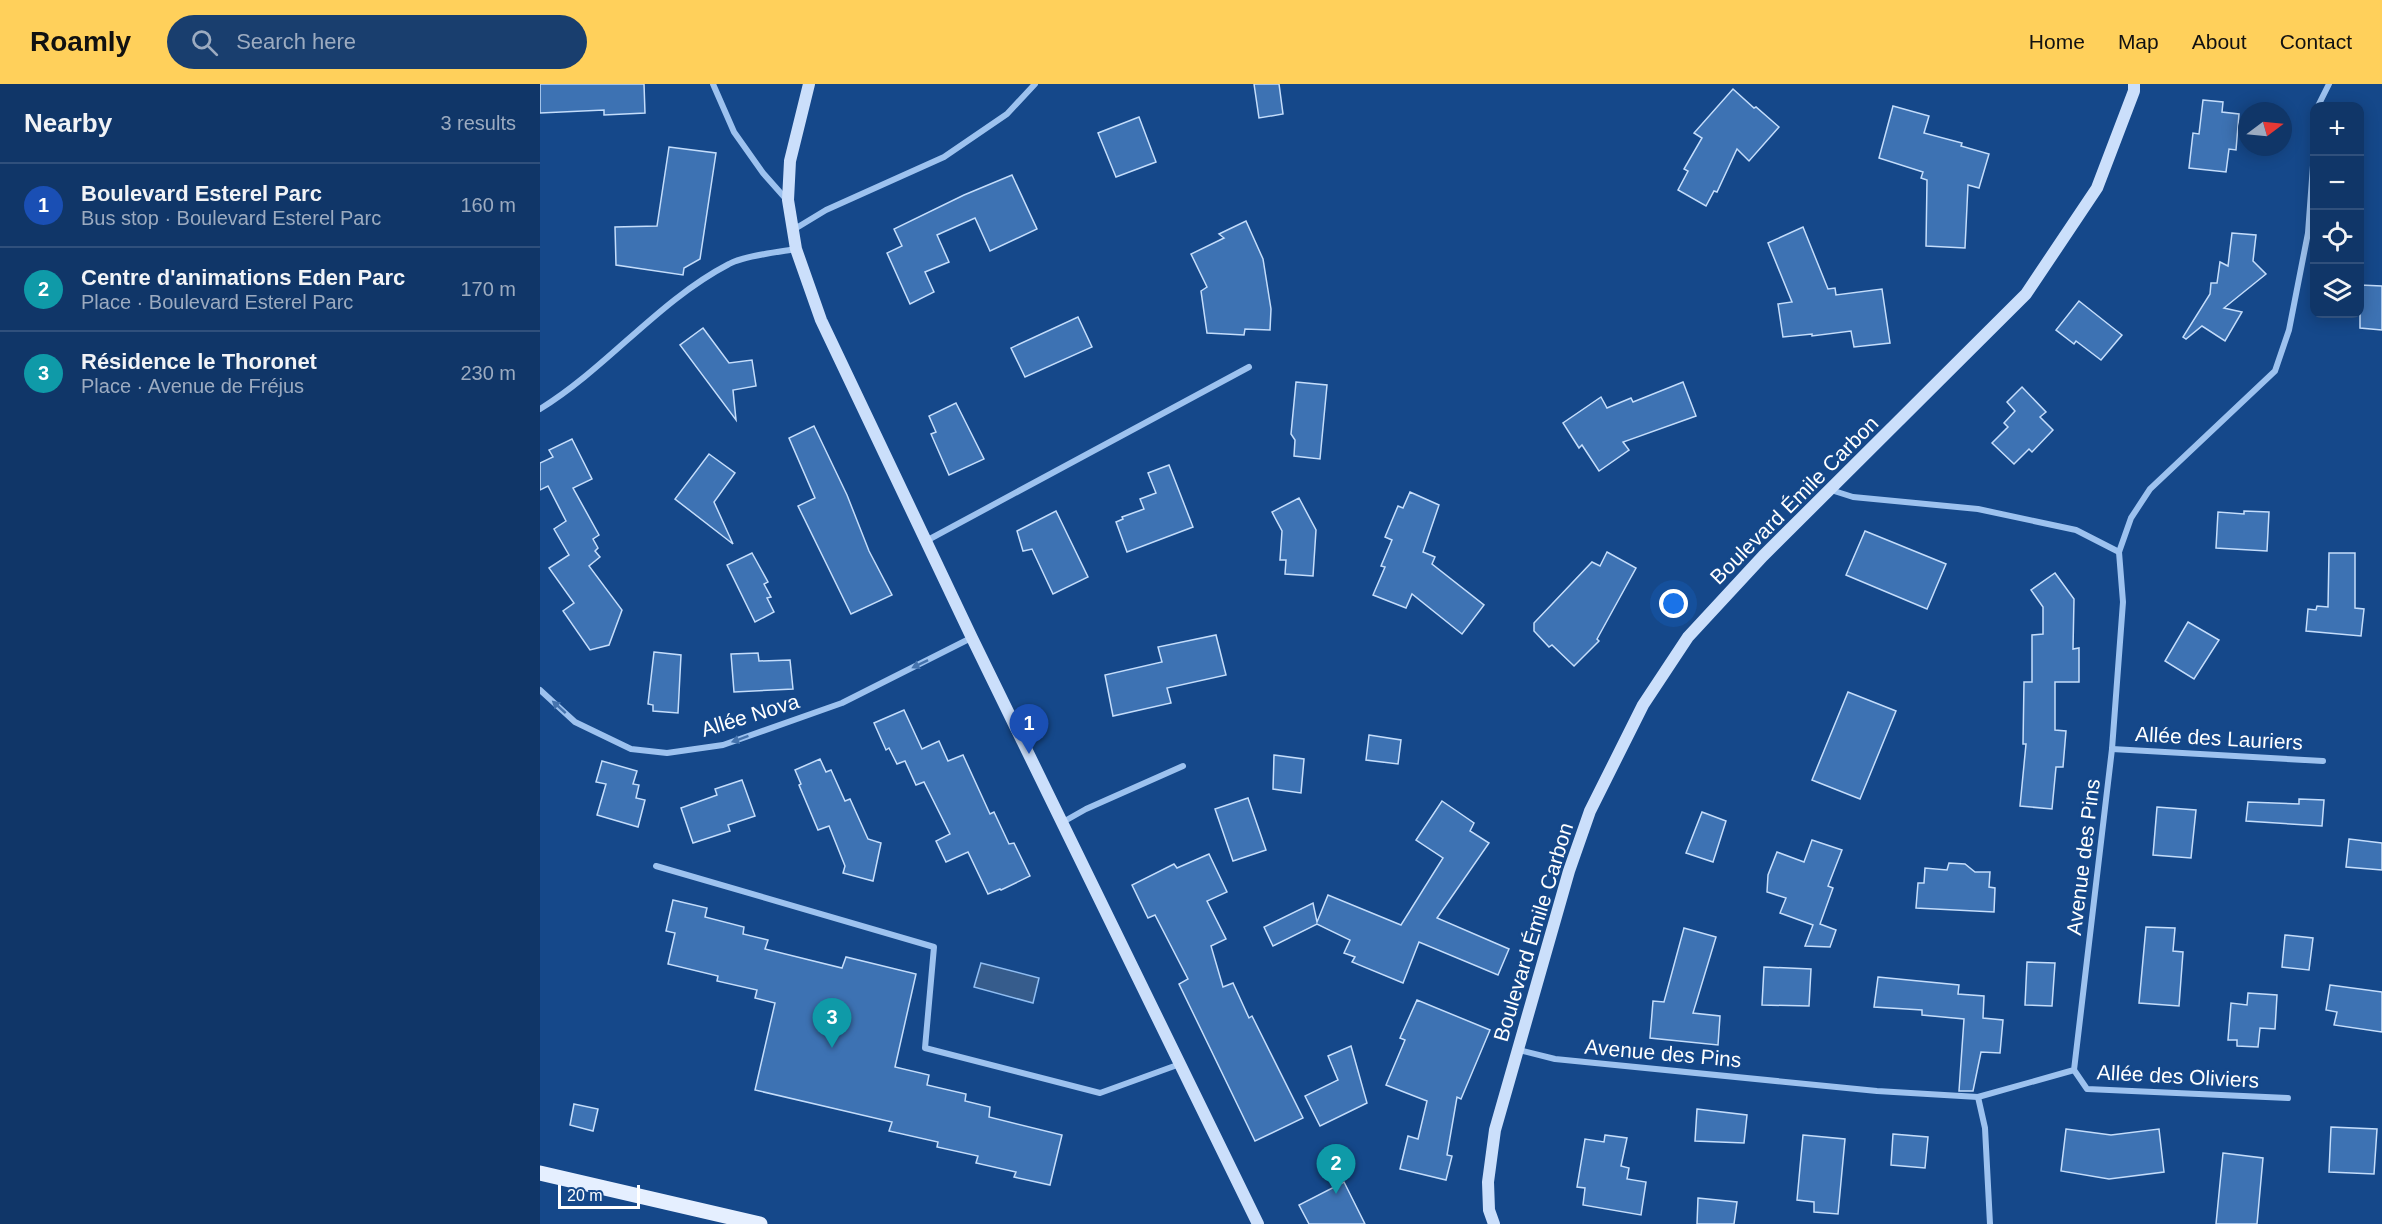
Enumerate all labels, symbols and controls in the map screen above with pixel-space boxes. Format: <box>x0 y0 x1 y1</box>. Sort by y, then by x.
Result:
search box <box>167 15 587 69</box>
text: Roamly <box>30 26 131 57</box>
icon: search <box>188 26 221 59</box>
text: Search here <box>236 29 356 54</box>
text: Home <box>2029 30 2085 53</box>
text: Map <box>2118 30 2159 53</box>
text: About <box>2192 30 2247 53</box>
text: Contact <box>2280 30 2352 53</box>
north arrow <box>2238 102 2292 156</box>
map controls <box>2310 102 2364 318</box>
button: + <box>2310 102 2364 156</box>
text: Nearby <box>24 108 112 138</box>
text: 3 results <box>440 112 516 134</box>
button: − <box>2310 156 2364 210</box>
text: Boulevard Esterel Parc <box>81 181 322 206</box>
text: 1 <box>38 194 49 216</box>
text: 160 m <box>460 194 516 216</box>
text: Bus stop · Boulevard Esterel Parc <box>81 207 381 229</box>
button: locate <box>2310 210 2364 264</box>
button: layers <box>2310 264 2364 318</box>
text: Centre d'animations Eden Parc <box>81 265 405 290</box>
text: 2 <box>38 278 49 300</box>
text: 170 m <box>460 278 516 300</box>
text: Place · Boulevard Esterel Parc <box>81 291 353 313</box>
text: Résidence le Thoronet <box>81 349 317 374</box>
text: 3 <box>38 362 49 384</box>
text: 230 m <box>460 362 516 384</box>
text: Place · Avenue de Fréjus <box>81 375 304 397</box>
street label: Boulevard Émile Carbon <box>1705 411 1883 589</box>
your location <box>1659 589 1688 618</box>
one-way arrow <box>911 659 929 669</box>
street label: Allée Nova <box>698 689 802 741</box>
one-way arrow <box>551 700 566 714</box>
pin: 1 <box>1010 704 1048 754</box>
street label: Allée des Lauriers <box>2134 722 2304 754</box>
one-way arrow <box>731 735 749 745</box>
street label: Avenue des Pins <box>2062 778 2104 936</box>
street label: Boulevard Émile Carbon <box>1489 820 1577 1044</box>
pin: 3 <box>812 998 852 1048</box>
street label: Avenue des Pins <box>1584 1035 1742 1071</box>
street label: Allée des Oliviers <box>2096 1060 2260 1092</box>
pin: 2 <box>1316 1144 1356 1194</box>
scale bar <box>558 1182 640 1210</box>
text: 20 m <box>567 1187 603 1204</box>

